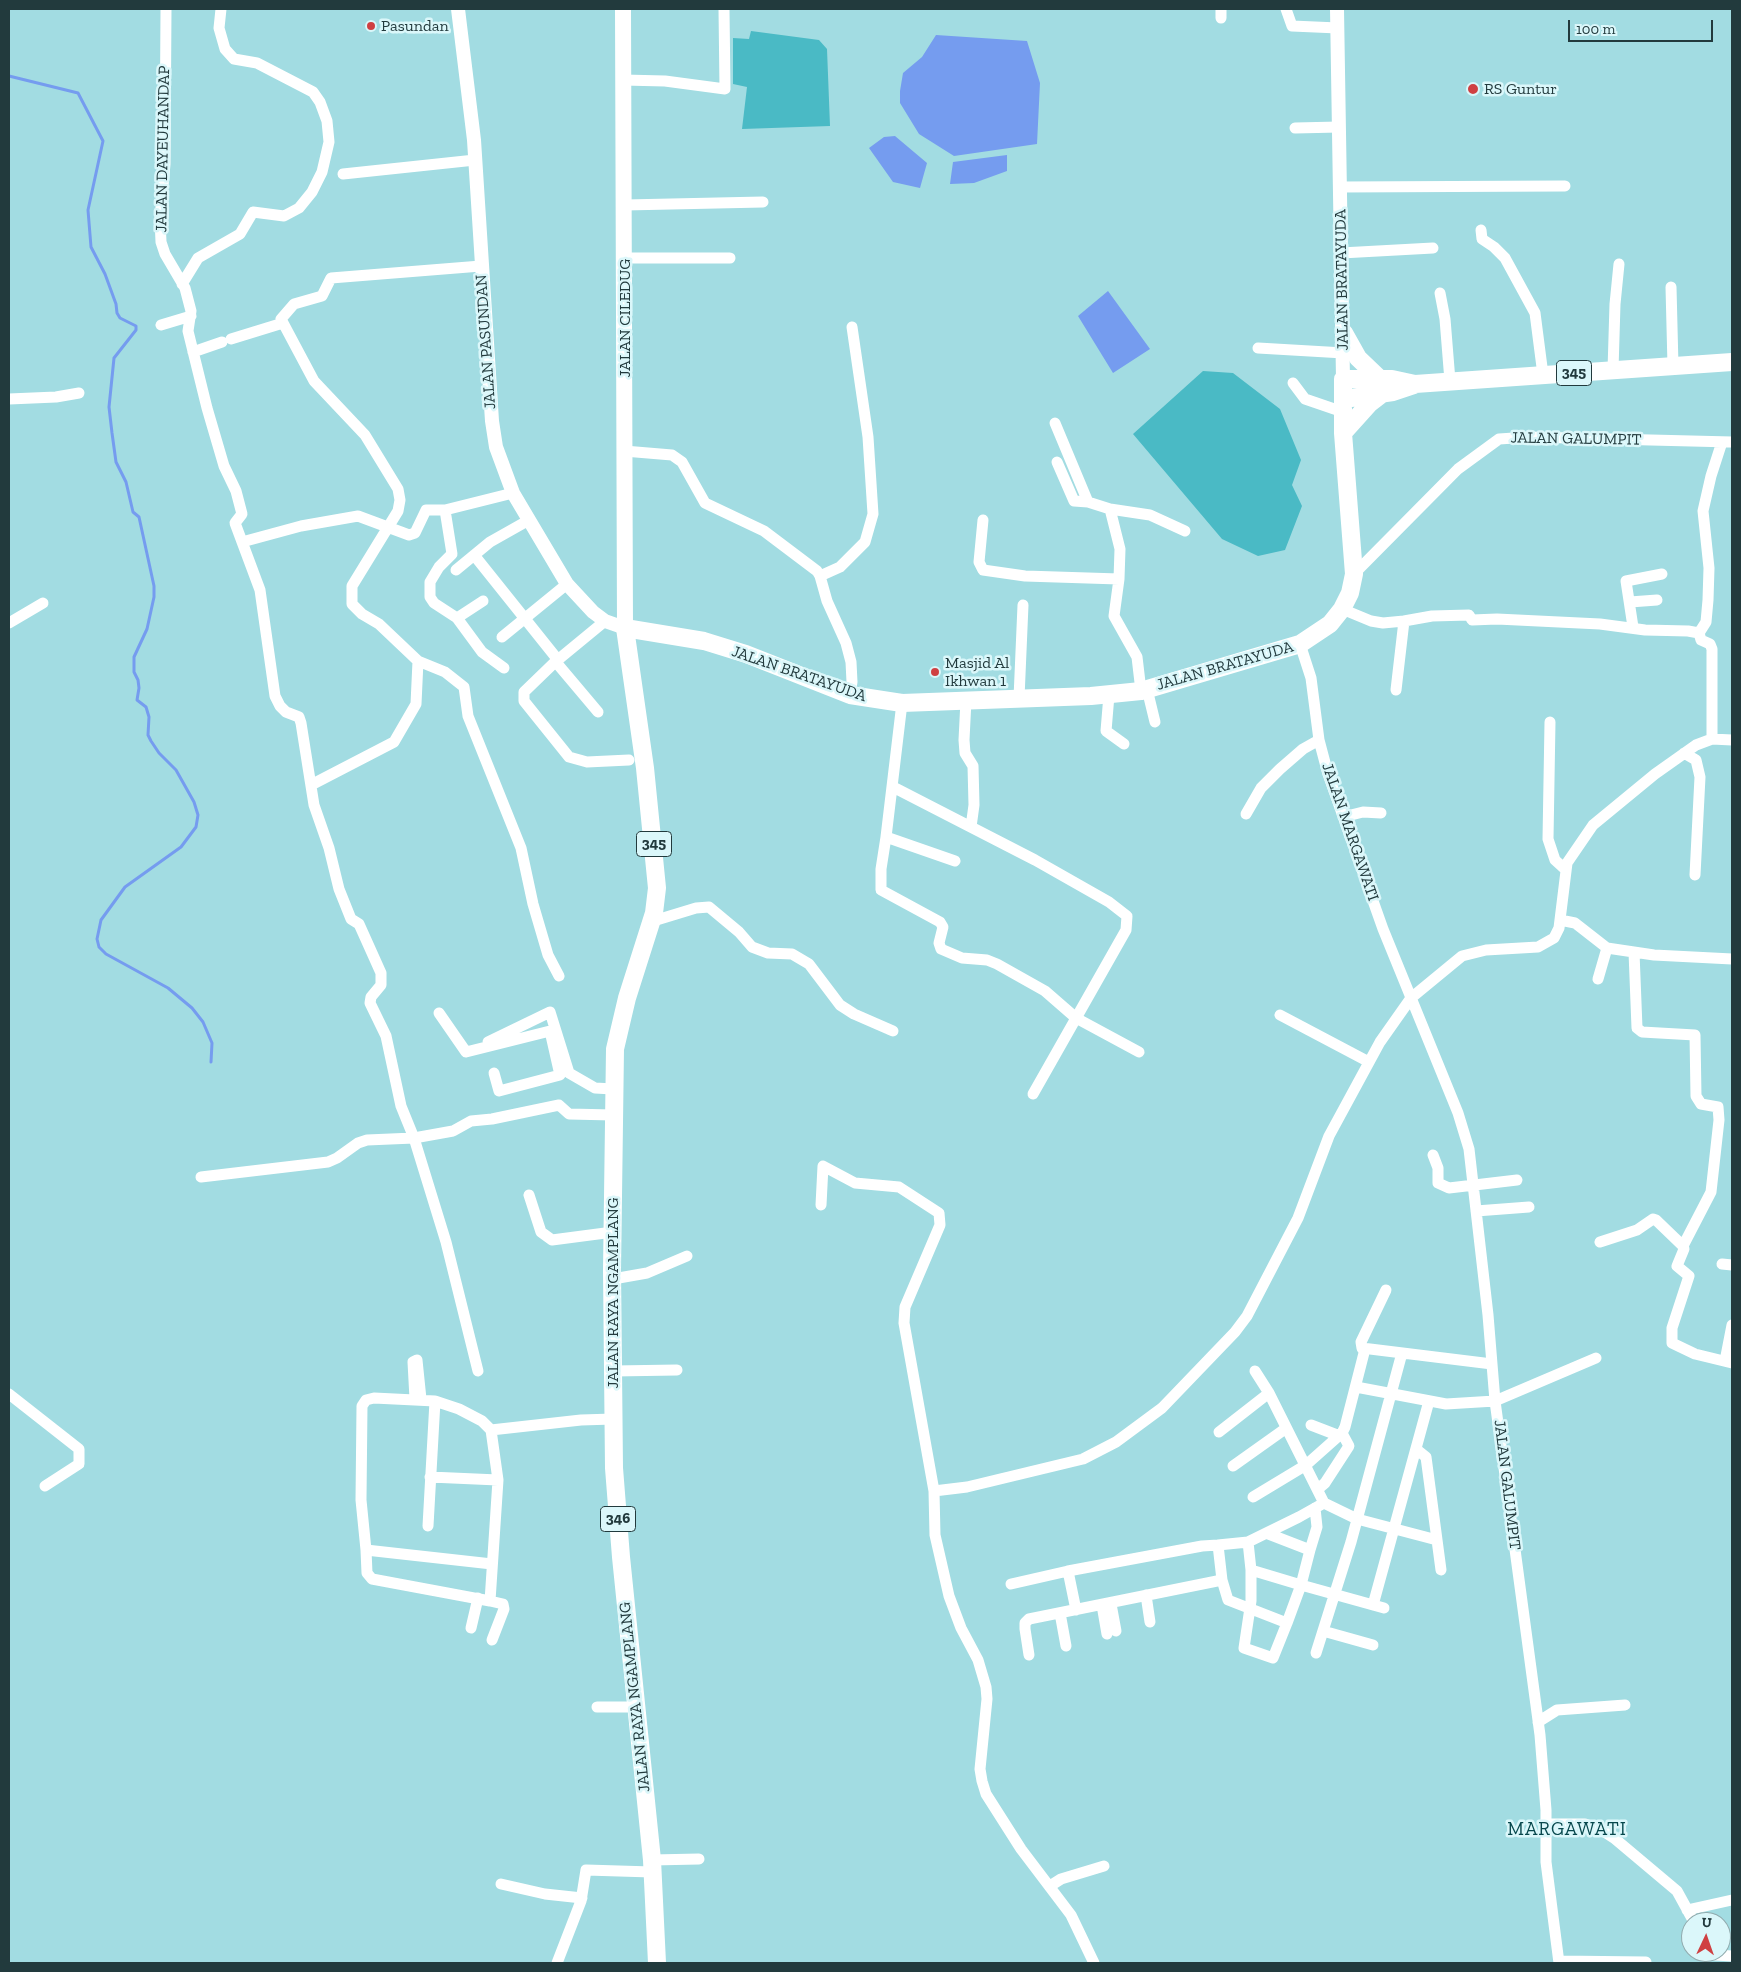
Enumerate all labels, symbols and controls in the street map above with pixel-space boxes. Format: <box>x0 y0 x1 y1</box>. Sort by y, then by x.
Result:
scale bar <box>1571 10 1716 42</box>
place label: Pasundan <box>381 16 449 36</box>
marker: Pasundan <box>365 20 377 32</box>
text: 100 m <box>1576 20 1615 38</box>
street label: JALAN DAYEUHANDAP <box>152 65 174 233</box>
place label: RS Guntur <box>1484 79 1557 99</box>
marker: RS Guntur <box>1466 82 1480 96</box>
street label: JALAN BRATAYUDA <box>1331 209 1353 351</box>
street label: JALAN CILEDUG <box>615 259 635 377</box>
street label: JALAN PASUNDAN <box>472 274 500 410</box>
road number: 345 <box>1556 360 1592 386</box>
street label: JALAN GALUMPIT <box>1510 428 1642 450</box>
street label: JALAN BRATAYUDA <box>1154 637 1296 695</box>
street label: JALAN BRATAYUDA <box>729 642 869 706</box>
place label: Masjid Al Ikhwan 1 <box>945 653 1009 691</box>
marker: Masjid Al Ikhwan 1 <box>929 666 941 678</box>
street label: JALAN MARGAWATI <box>1317 760 1383 904</box>
road number: 345 <box>636 832 672 856</box>
street label: JALAN RAYA NGAMPLANG <box>603 1197 623 1389</box>
street label: JALAN GALUMPIT <box>1489 1419 1525 1551</box>
road number: 346 <box>600 1506 636 1532</box>
street label: JALAN RAYA NGAMPLANG <box>615 1601 655 1793</box>
district label: MARGAWATI <box>1506 1819 1628 1841</box>
north arrow <box>1681 1912 1731 1962</box>
text: U <box>1701 1914 1712 1931</box>

